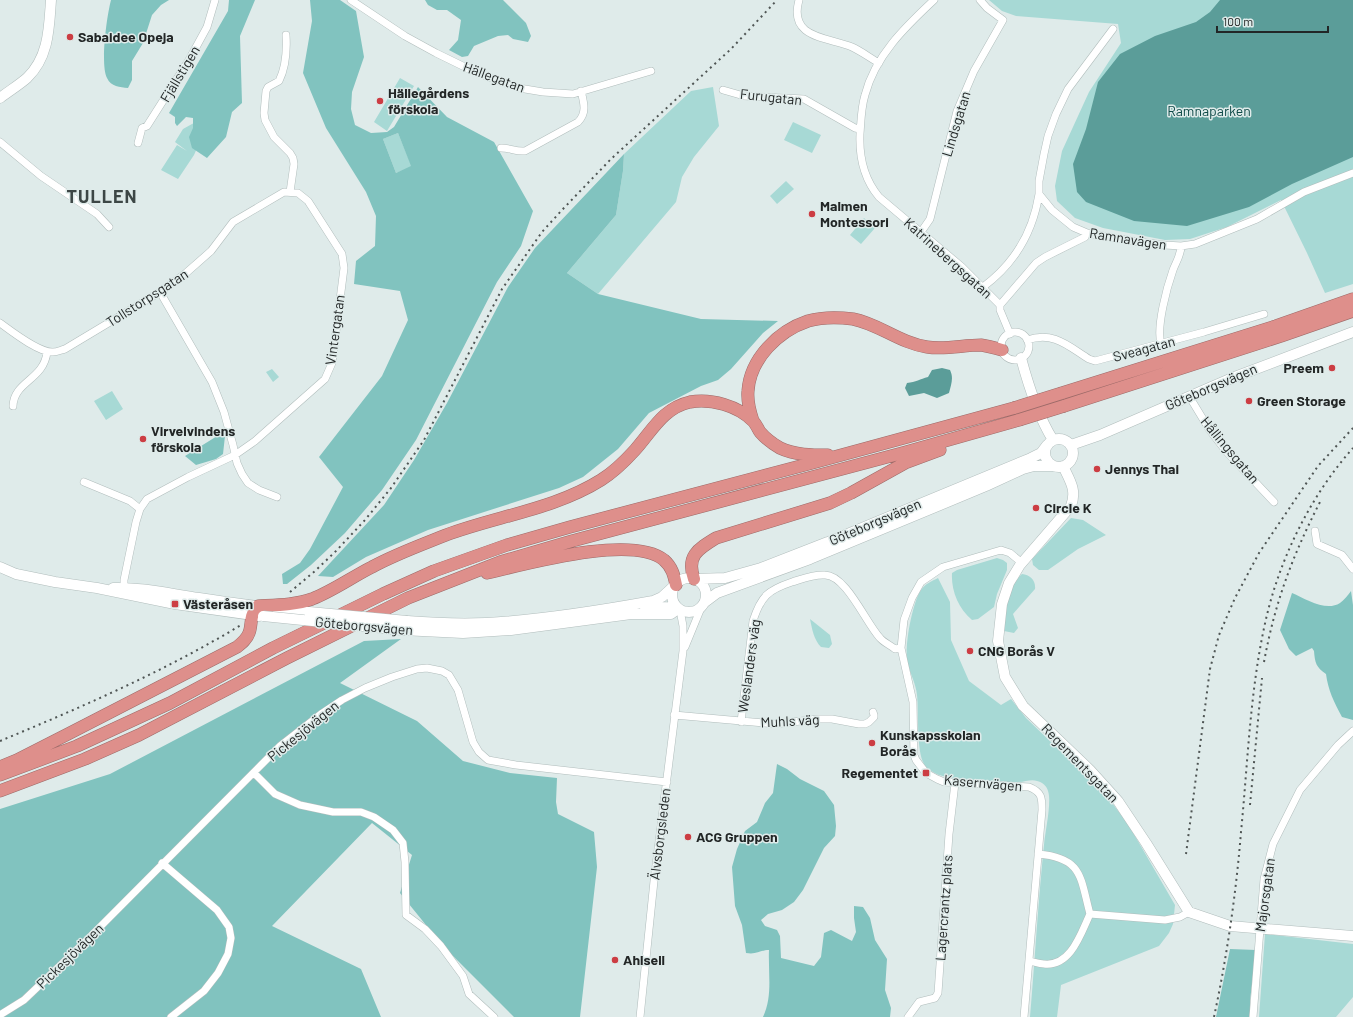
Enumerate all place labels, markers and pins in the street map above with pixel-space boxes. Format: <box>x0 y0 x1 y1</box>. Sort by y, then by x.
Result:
place label: Sabaidee Opeja <box>78 28 174 45</box>
marker: Sabaidee Opeja <box>65 32 75 42</box>
place label: Hällegårdens förskola <box>388 84 469 117</box>
marker: Hällegårdens förskola <box>375 96 385 106</box>
place label: Malmen Montessori <box>820 197 889 230</box>
marker: Malmen Montessori <box>807 209 817 219</box>
place label: Preem <box>1283 359 1324 376</box>
marker: Preem <box>1327 363 1337 373</box>
place label: Green Storage <box>1257 392 1346 409</box>
marker: Green Storage <box>1244 396 1254 406</box>
place label: Virvelvindens förskola <box>151 422 235 455</box>
marker: Virvelvindens förskola <box>138 434 148 444</box>
place label: Jennys Thai <box>1105 460 1179 477</box>
marker: Jennys Thai <box>1092 464 1102 474</box>
place label: Circle K <box>1044 499 1092 516</box>
marker: Circle K <box>1031 503 1041 513</box>
place label: Västeråsen <box>183 595 253 612</box>
marker: Västeråsen <box>170 599 180 609</box>
place label: CNG Borås V <box>978 642 1055 659</box>
marker: CNG Borås V <box>965 646 975 656</box>
place label: Kunskapsskolan Borås <box>880 726 981 759</box>
marker: Kunskapsskolan Borås <box>867 738 877 748</box>
place label: Regementet <box>841 764 918 781</box>
marker: Regementet <box>921 768 931 778</box>
place label: ACG Gruppen <box>696 828 778 845</box>
marker: ACG Gruppen <box>683 832 693 842</box>
place label: Ahlsell <box>623 951 665 968</box>
marker: Ahlsell <box>610 955 620 965</box>

